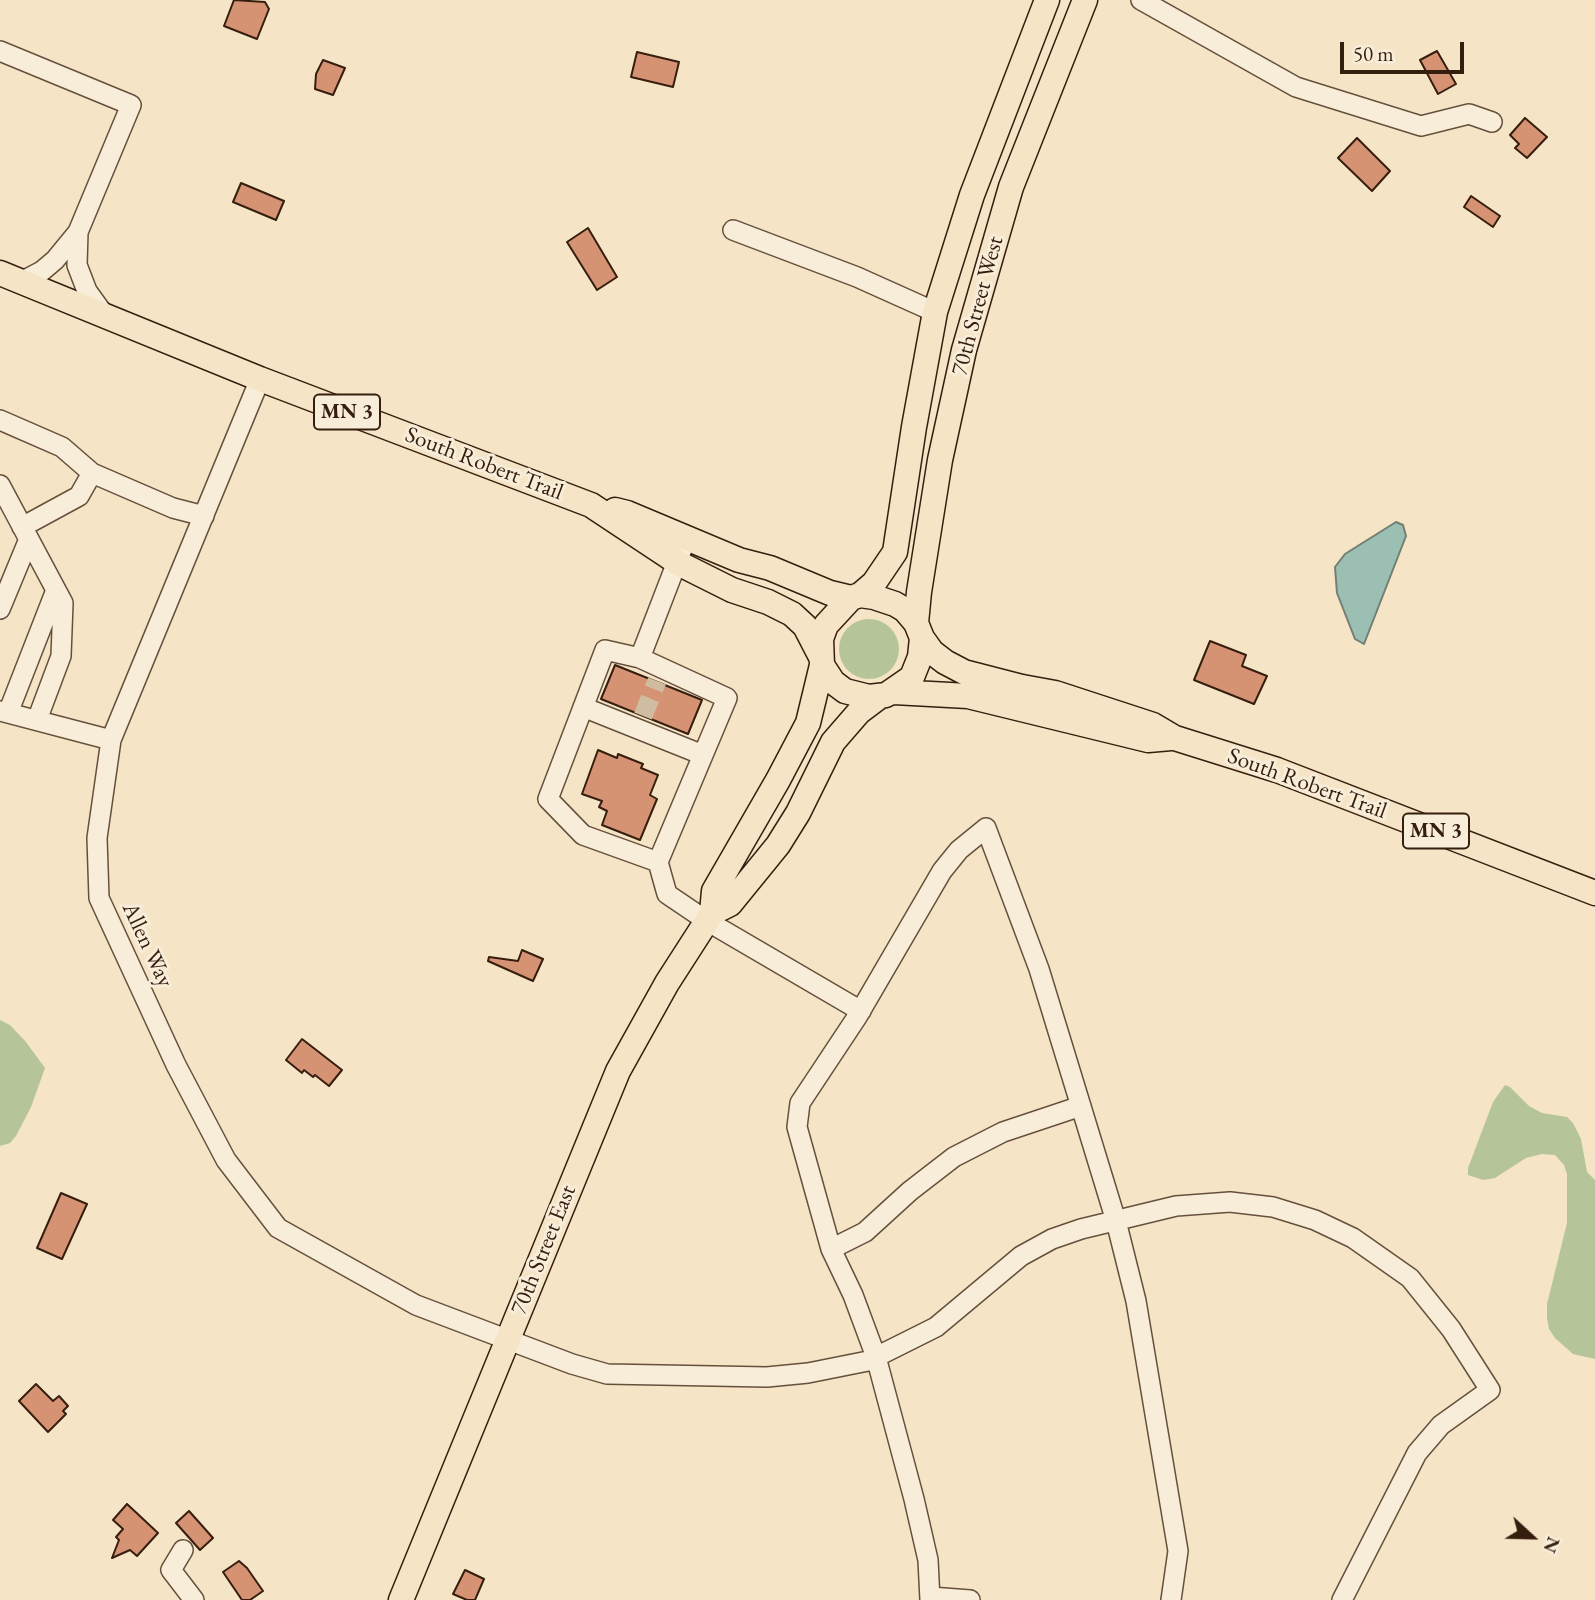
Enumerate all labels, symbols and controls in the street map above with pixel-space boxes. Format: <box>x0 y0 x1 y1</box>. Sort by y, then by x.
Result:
scale bar <box>1343 28 1467 72</box>
text: 50 m <box>1353 40 1394 67</box>
street label: 70th Street West <box>946 233 1010 379</box>
road number: MN 3 <box>314 394 380 430</box>
street label: South Robert Trail <box>401 421 567 507</box>
street label: South Robert Trail <box>1224 742 1390 826</box>
road number: MN 3 <box>1403 814 1469 848</box>
street label: Allen Way <box>115 898 179 992</box>
street label: 70th Street East <box>506 1181 582 1319</box>
north arrow <box>1497 1502 1567 1572</box>
text: N <box>1537 1533 1566 1557</box>

